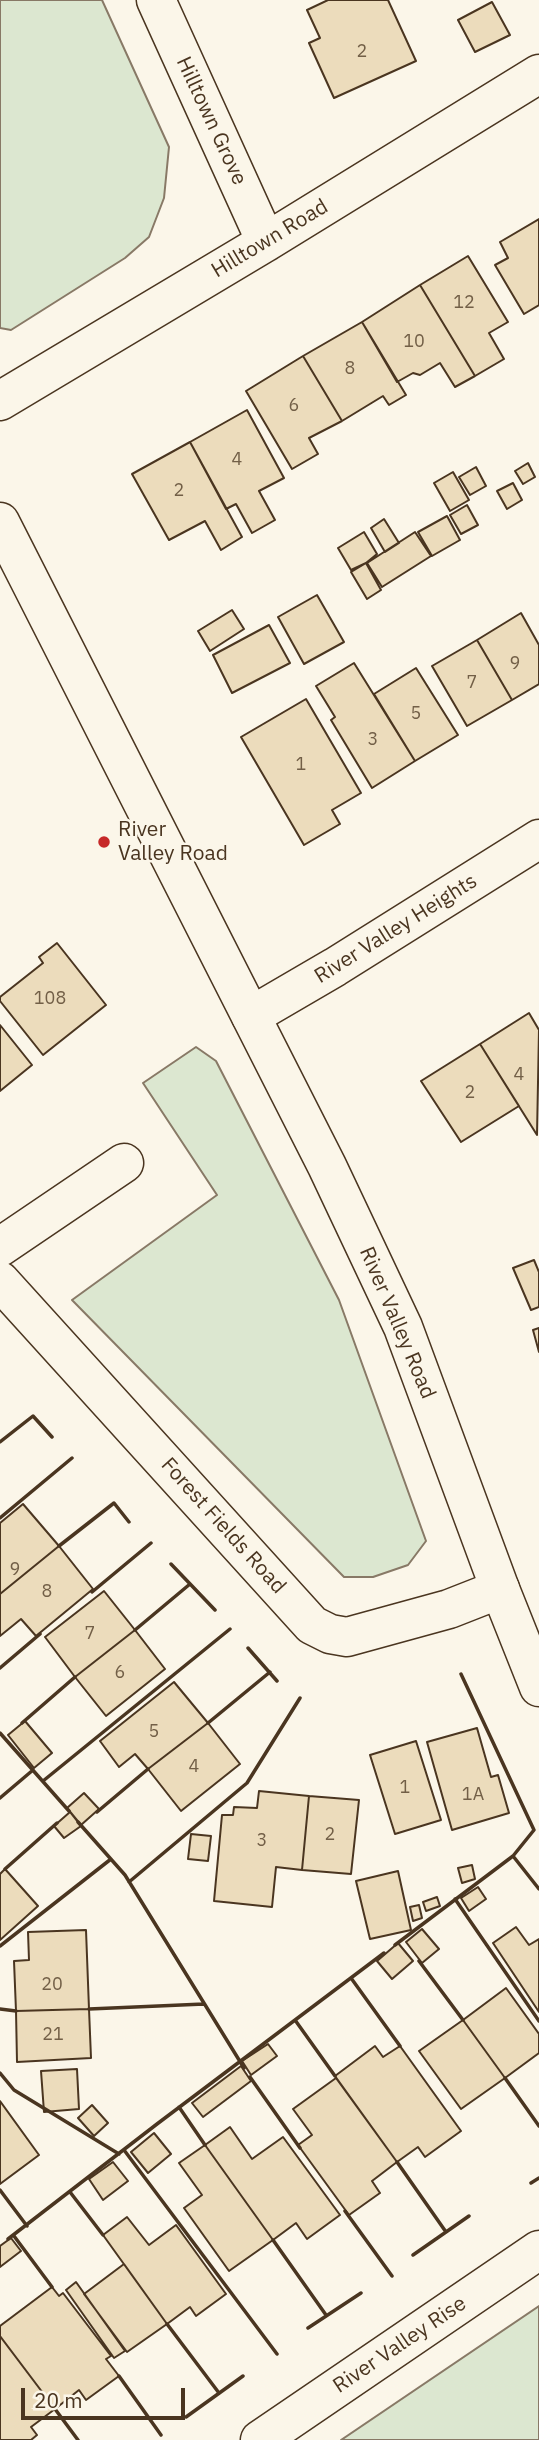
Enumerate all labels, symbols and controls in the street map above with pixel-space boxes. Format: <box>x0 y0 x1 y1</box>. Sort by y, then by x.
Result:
house number: 2 <box>357 41 367 63</box>
street label: Hilltown Grove <box>170 53 252 189</box>
street label: Hilltown Road <box>207 194 333 284</box>
house number: 12 <box>453 292 475 314</box>
house number: 10 <box>403 331 425 353</box>
house number: 8 <box>345 358 355 380</box>
house number: 6 <box>289 395 299 417</box>
house number: 4 <box>232 449 242 471</box>
house number: 2 <box>174 480 184 502</box>
house number: 9 <box>510 653 520 675</box>
house number: 7 <box>467 672 477 694</box>
house number: 5 <box>411 703 421 725</box>
house number: 3 <box>368 729 378 751</box>
house number: 1 <box>296 754 306 776</box>
place label: River Valley Road <box>118 817 228 867</box>
marker: River Valley Road <box>96 834 112 850</box>
street label: River Valley Heights <box>310 869 482 989</box>
house number: 108 <box>34 988 66 1010</box>
house number: 4 <box>514 1064 524 1086</box>
house number: 2 <box>465 1082 475 1104</box>
street label: River Valley Road <box>354 1243 440 1403</box>
street label: Forest Fields Road <box>155 1453 291 1599</box>
house number: 9 <box>10 1559 20 1581</box>
house number: 8 <box>42 1581 52 1603</box>
house number: 7 <box>85 1623 95 1645</box>
house number: 6 <box>115 1662 125 1684</box>
house number: 5 <box>149 1721 159 1743</box>
house number: 4 <box>189 1756 199 1778</box>
house number: 1 <box>400 1777 410 1799</box>
house number: 1A <box>462 1784 484 1806</box>
house number: 2 <box>325 1824 335 1846</box>
house number: 3 <box>257 1830 267 1852</box>
house number: 20 <box>41 1974 63 1996</box>
house number: 21 <box>42 2024 64 2046</box>
street label: River Valley Rise <box>329 2291 471 2399</box>
scale bar <box>24 2374 189 2418</box>
text: 20 m <box>34 2386 83 2414</box>

